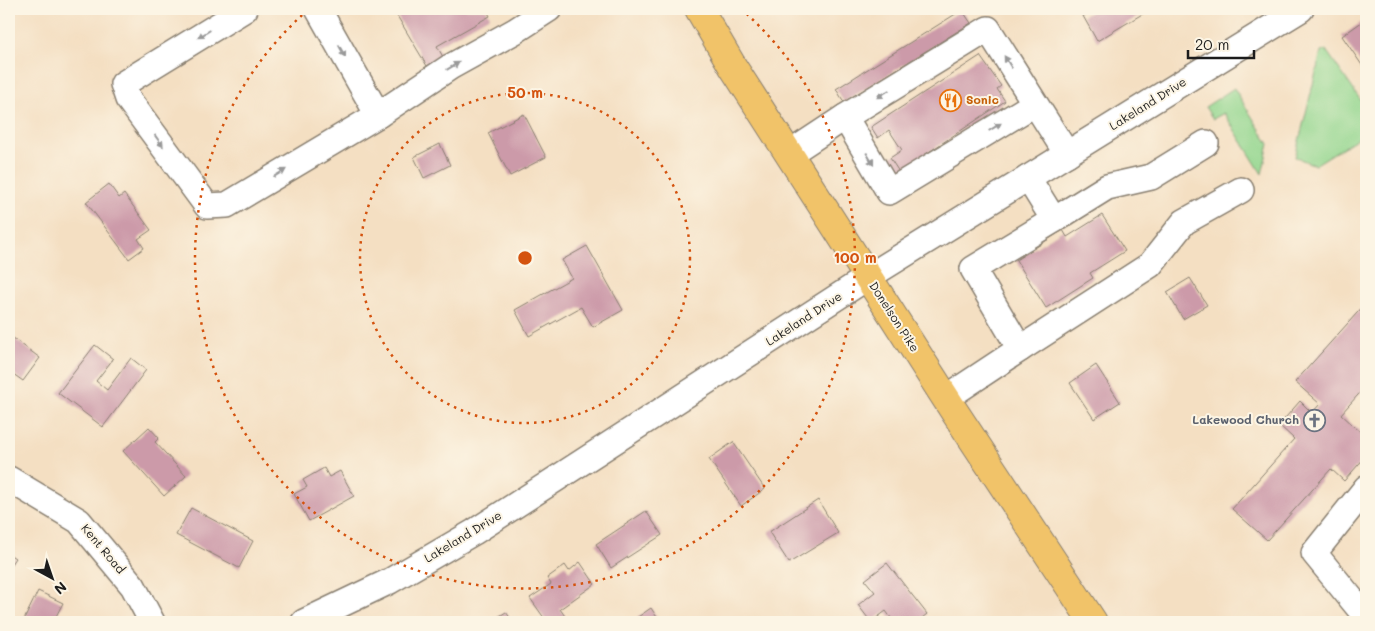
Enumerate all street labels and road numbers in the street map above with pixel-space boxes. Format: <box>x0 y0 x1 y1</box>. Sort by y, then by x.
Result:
street label: Lakeland Drive <box>1106 73 1189 133</box>
street label: Donelson Pike <box>866 278 924 355</box>
street label: Lakeland Drive <box>762 288 845 349</box>
street label: Lakeland Drive <box>421 507 504 566</box>
street label: Kent Road <box>78 520 130 577</box>

